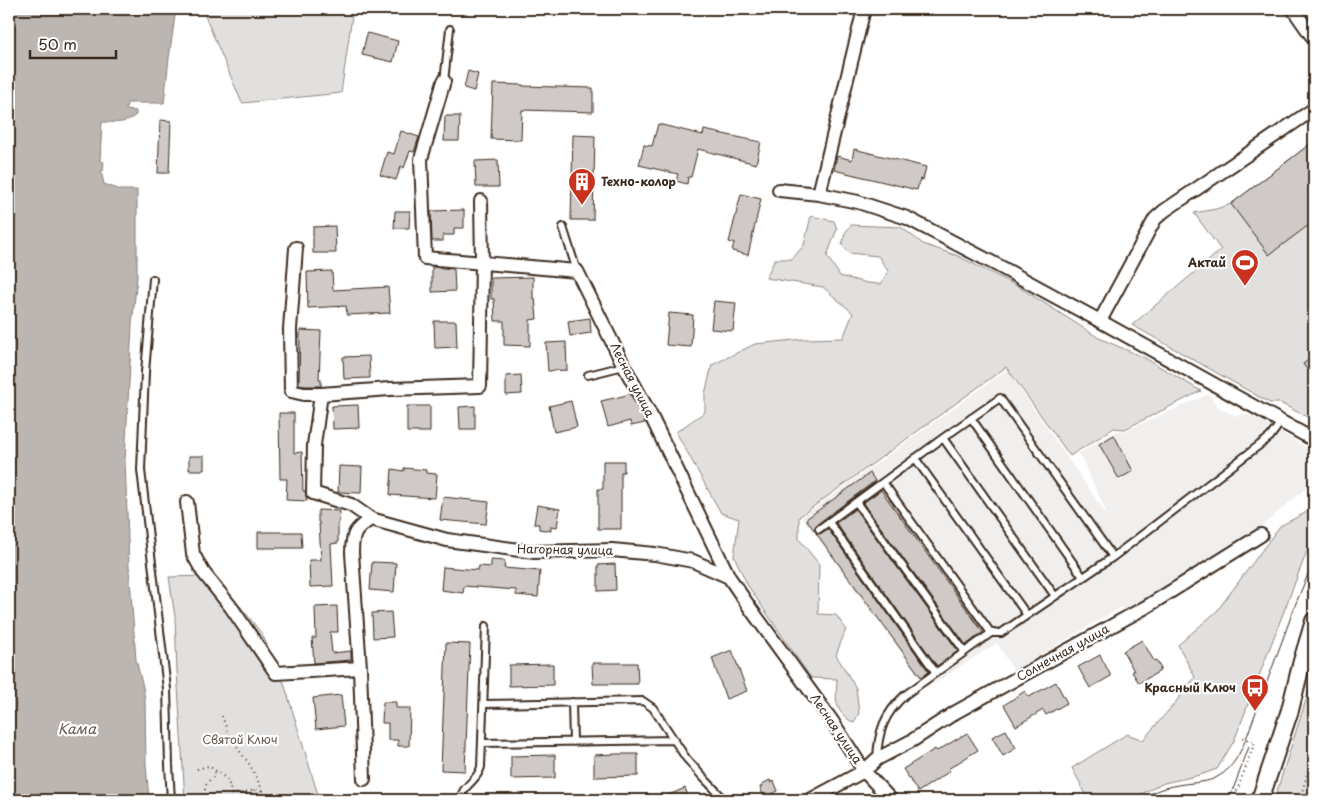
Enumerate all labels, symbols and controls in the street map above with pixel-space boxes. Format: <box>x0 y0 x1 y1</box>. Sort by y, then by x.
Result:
scale bar <box>30 28 116 60</box>
text: 50 m <box>38 32 77 55</box>
building icon: Техно-колор <box>567 167 597 206</box>
place label: Техно-колор <box>601 172 676 190</box>
sports icon: Актай <box>1230 248 1260 287</box>
place label: Актай <box>1187 253 1226 271</box>
street label: Лесная улица <box>606 339 660 420</box>
street label: Нагорная улица <box>517 539 614 559</box>
street label: Солнечная улица <box>1013 619 1112 685</box>
bus stop icon: Красный Ключ <box>1240 673 1270 712</box>
place label: Красный Ключ <box>1145 678 1236 696</box>
street label: Лесная улица <box>807 690 867 768</box>
water label: Кама <box>58 718 97 739</box>
park label: Святой Ключ <box>202 730 278 748</box>

